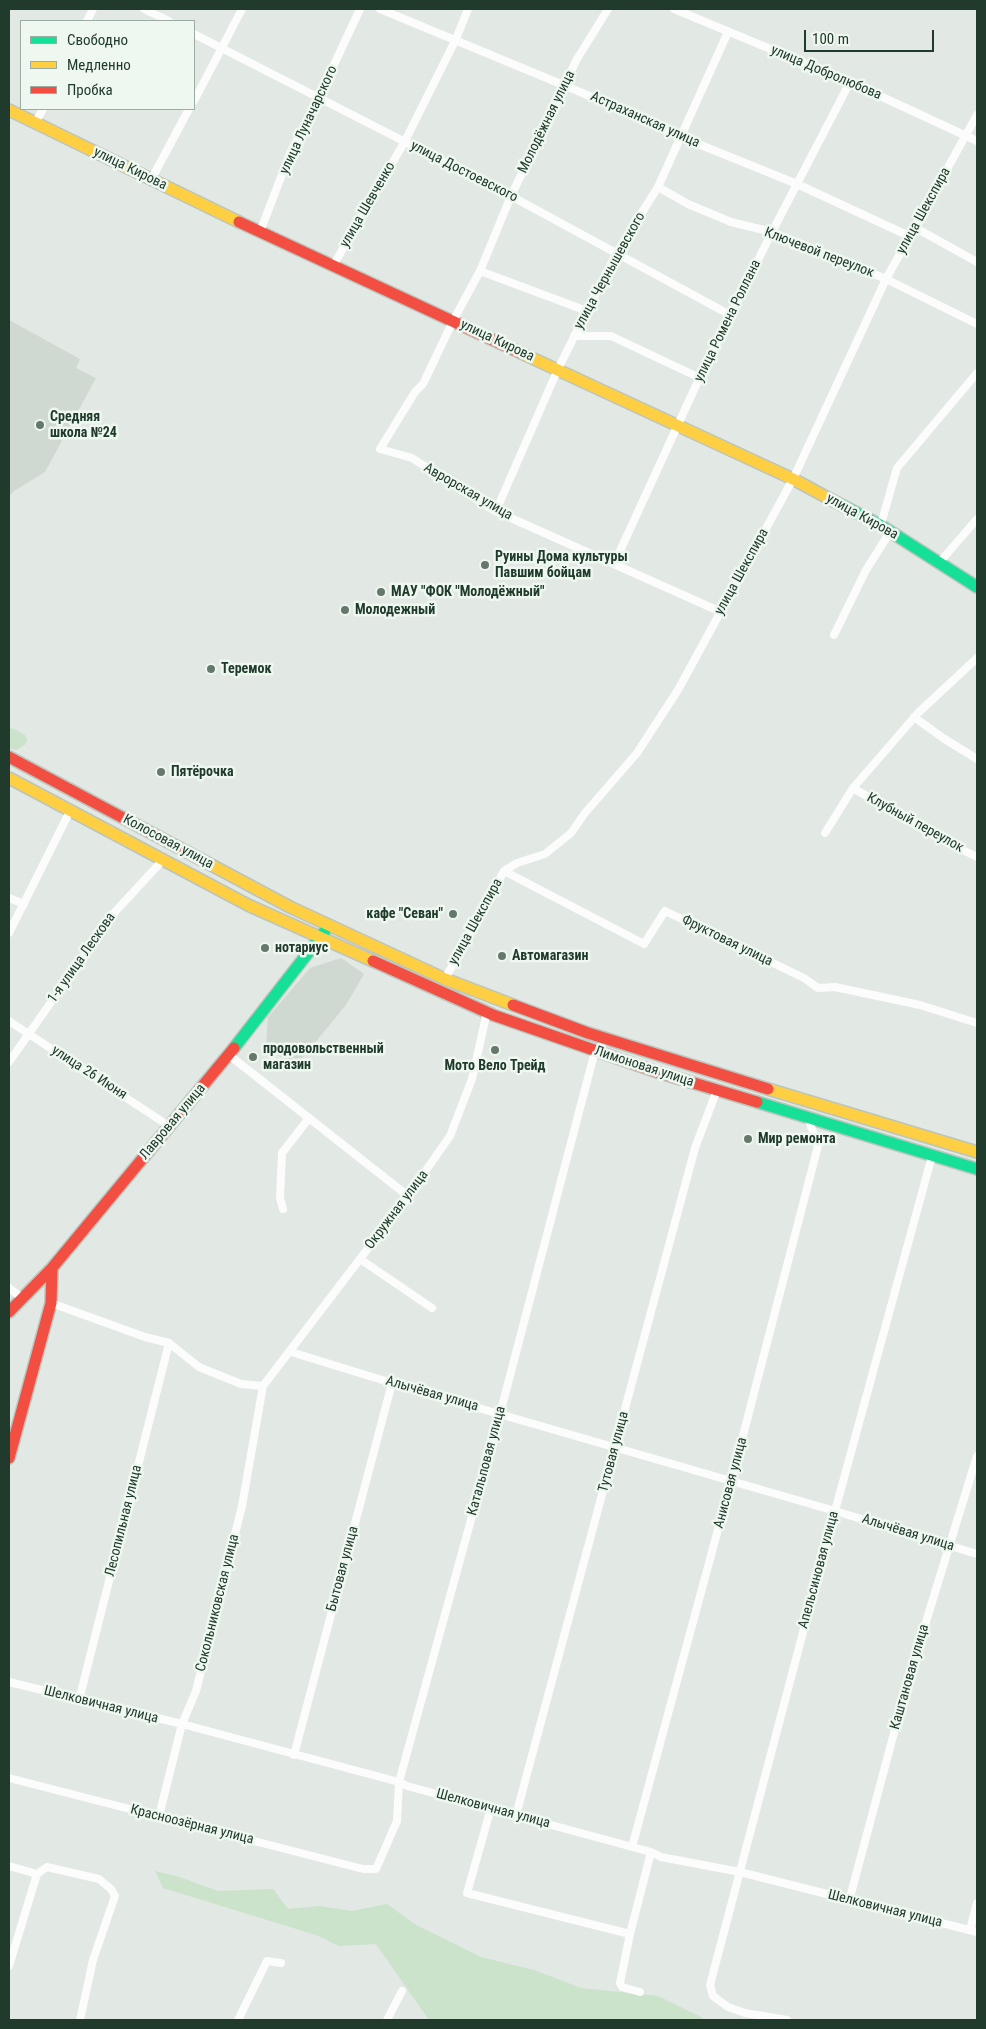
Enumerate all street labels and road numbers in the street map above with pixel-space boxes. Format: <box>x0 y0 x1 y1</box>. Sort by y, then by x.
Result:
street label: улица Добролюбова <box>768 42 884 104</box>
street label: улица Луначарского <box>276 63 342 177</box>
street label: Молодёжная улица <box>515 68 579 176</box>
street label: Астраханская улица <box>588 88 702 152</box>
street label: улица Достоевского <box>407 138 521 206</box>
street label: улица Кирова <box>91 144 169 194</box>
street label: улица Шевченко <box>337 159 399 251</box>
street label: улица Шекспира <box>893 165 955 257</box>
street label: улица Чернышевского <box>571 210 649 332</box>
street label: Ключевой переулок <box>762 224 876 282</box>
street label: улица Ромена Роллана <box>691 257 765 385</box>
street label: улица Кирова <box>457 317 537 365</box>
street label: Аврорская улица <box>421 460 515 524</box>
street label: улица Кирова <box>823 490 901 544</box>
street label: улица Шекспира <box>711 526 773 618</box>
street label: Клубный переулок <box>864 789 966 857</box>
street label: Колосовая улица <box>120 811 216 873</box>
street label: улица Шекспира <box>445 876 507 968</box>
street label: 1-я улица Лескова <box>45 910 119 1006</box>
street label: Фруктовая улица <box>679 912 775 970</box>
street label: улица 26 Июня <box>48 1042 130 1104</box>
street label: Лимоновая улица <box>592 1043 696 1091</box>
street label: Лавровая улица <box>136 1081 210 1163</box>
street label: Окружная улица <box>362 1167 432 1253</box>
street label: Алычёвая улица <box>384 1373 480 1415</box>
street label: Катальповая улица <box>464 1404 510 1518</box>
street label: Тутовая улица <box>595 1410 633 1494</box>
street label: Анисовая улица <box>711 1436 751 1530</box>
street label: Лесопильная улица <box>102 1463 146 1579</box>
street label: Апельсиновая улица <box>795 1509 843 1631</box>
street label: Алычёвая улица <box>860 1511 956 1555</box>
street label: Бытовая улица <box>324 1525 362 1613</box>
street label: Сокольниковская улица <box>193 1533 243 1673</box>
street label: Каштановая улица <box>887 1622 933 1732</box>
street label: Шелковичная улица <box>42 1683 160 1727</box>
street label: Шелковичная улица <box>434 1786 552 1832</box>
street label: Красноозёрная улица <box>129 1802 255 1848</box>
street label: Шелковичная улица <box>826 1887 944 1931</box>

